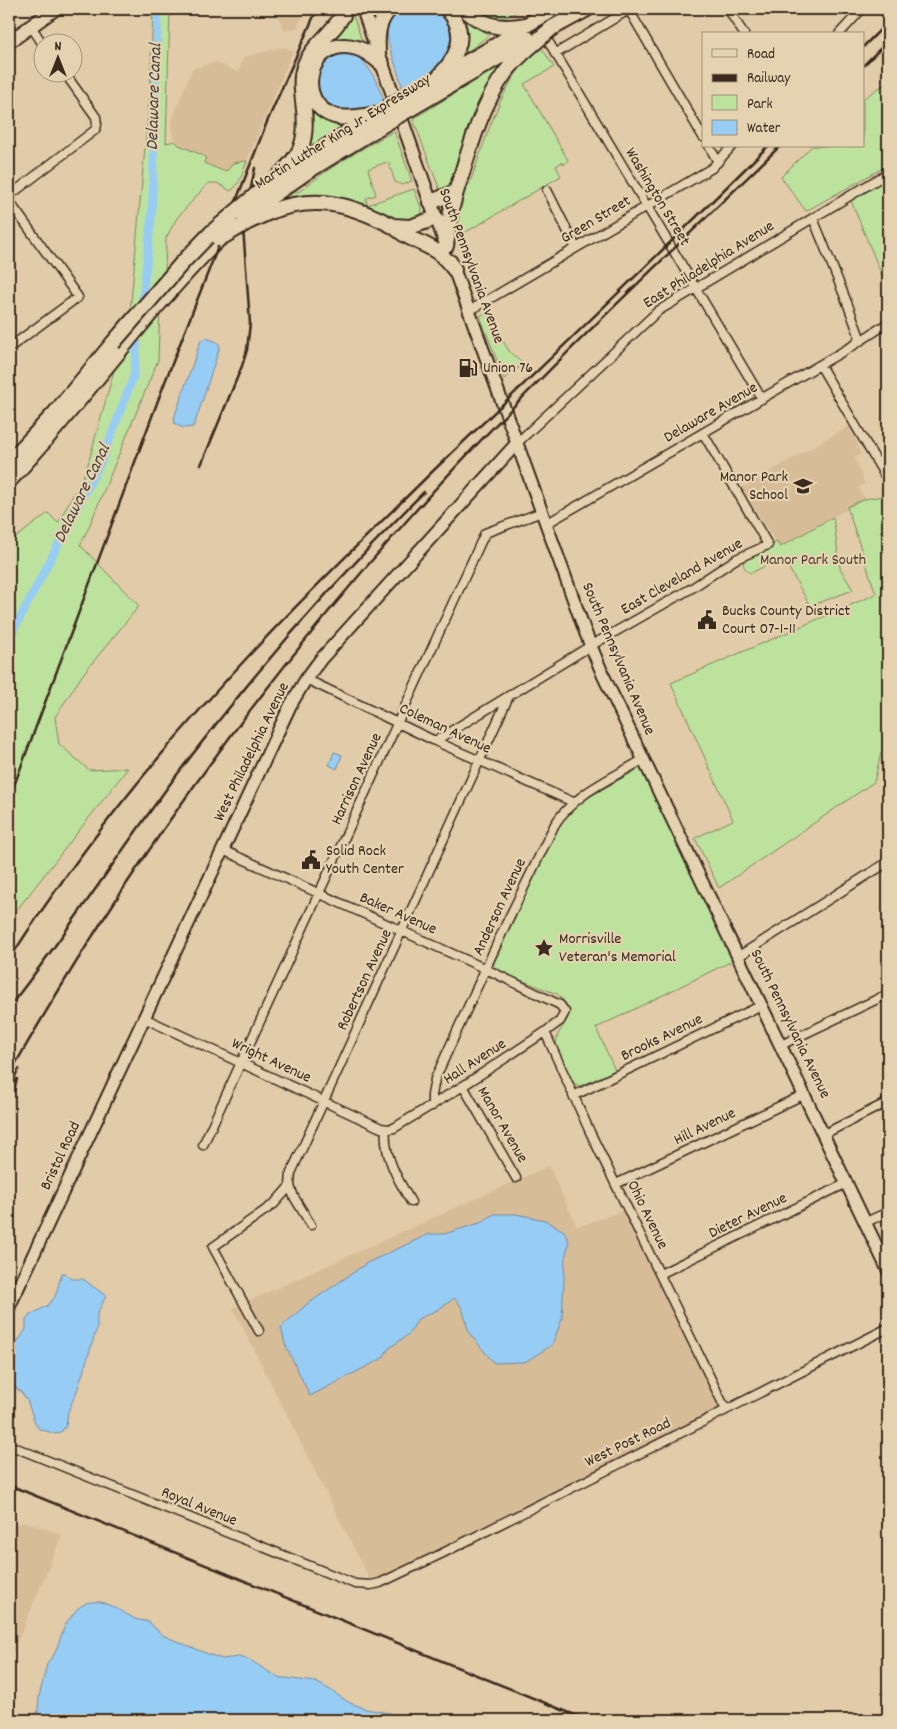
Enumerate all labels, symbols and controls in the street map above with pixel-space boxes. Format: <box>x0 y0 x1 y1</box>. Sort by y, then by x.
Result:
north arrow <box>32 32 82 82</box>
legend <box>702 32 864 148</box>
text: N <box>55 37 62 57</box>
water label: Delaware Canal <box>141 41 169 151</box>
text: Road <box>747 44 775 66</box>
street label: Martin Luther King Jr. Expressway <box>250 68 436 196</box>
text: Railway <box>747 68 791 90</box>
text: Park <box>747 94 773 116</box>
text: Water <box>747 118 781 140</box>
street label: Washington Street <box>619 143 696 251</box>
street label: South Pennsylvania Avenue <box>432 185 510 347</box>
street label: Green Street <box>557 190 635 250</box>
street label: East Philadelphia Avenue <box>639 215 779 315</box>
fuel station icon: Union 76 <box>457 357 479 379</box>
place label: Union 76 <box>483 357 533 380</box>
street label: Delaware Avenue <box>660 377 762 449</box>
water label: Delaware Canal <box>48 439 118 548</box>
place label: Manor Park School <box>720 466 788 507</box>
school or university icon: Manor Park School <box>792 475 814 497</box>
street label: East Cleveland Avenue <box>617 533 747 621</box>
park label: Manor Park South <box>760 549 866 572</box>
street label: South Pennsylvania Avenue <box>575 579 661 739</box>
place label: Bucks County District Court 07-1-11 <box>722 600 850 641</box>
public building icon: Bucks County District Court 07-1-11 <box>696 609 718 631</box>
street label: West Philadelphia Avenue <box>208 679 296 825</box>
street label: Coleman Avenue <box>395 698 495 760</box>
street label: Harrison Avenue <box>326 729 388 829</box>
place label: Solid Rock Youth Center <box>326 840 404 881</box>
public building icon: Solid Rock Youth Center <box>300 849 322 871</box>
street label: Anderson Avenue <box>467 854 533 960</box>
street label: Baker Avenue <box>356 887 440 941</box>
street label: Robertson Avenue <box>331 926 399 1034</box>
place label: Morrisville Veteran's Memorial <box>559 928 676 969</box>
place icon: Morrisville Veteran's Memorial <box>533 937 555 959</box>
street label: South Pennsylvania Avenue <box>744 945 836 1103</box>
street label: Brooks Avenue <box>617 1008 707 1068</box>
street label: Wright Avenue <box>227 1032 315 1090</box>
street label: Hall Avenue <box>439 1033 511 1091</box>
street label: Manor Avenue <box>471 1083 533 1167</box>
street label: Hill Avenue <box>670 1102 740 1152</box>
street label: Bristol Road <box>35 1118 87 1194</box>
street label: Ohio Avenue <box>620 1177 674 1253</box>
street label: Dieter Avenue <box>705 1187 791 1245</box>
street label: West Post Road <box>581 1412 675 1474</box>
street label: Royal Avenue <box>158 1481 240 1533</box>

